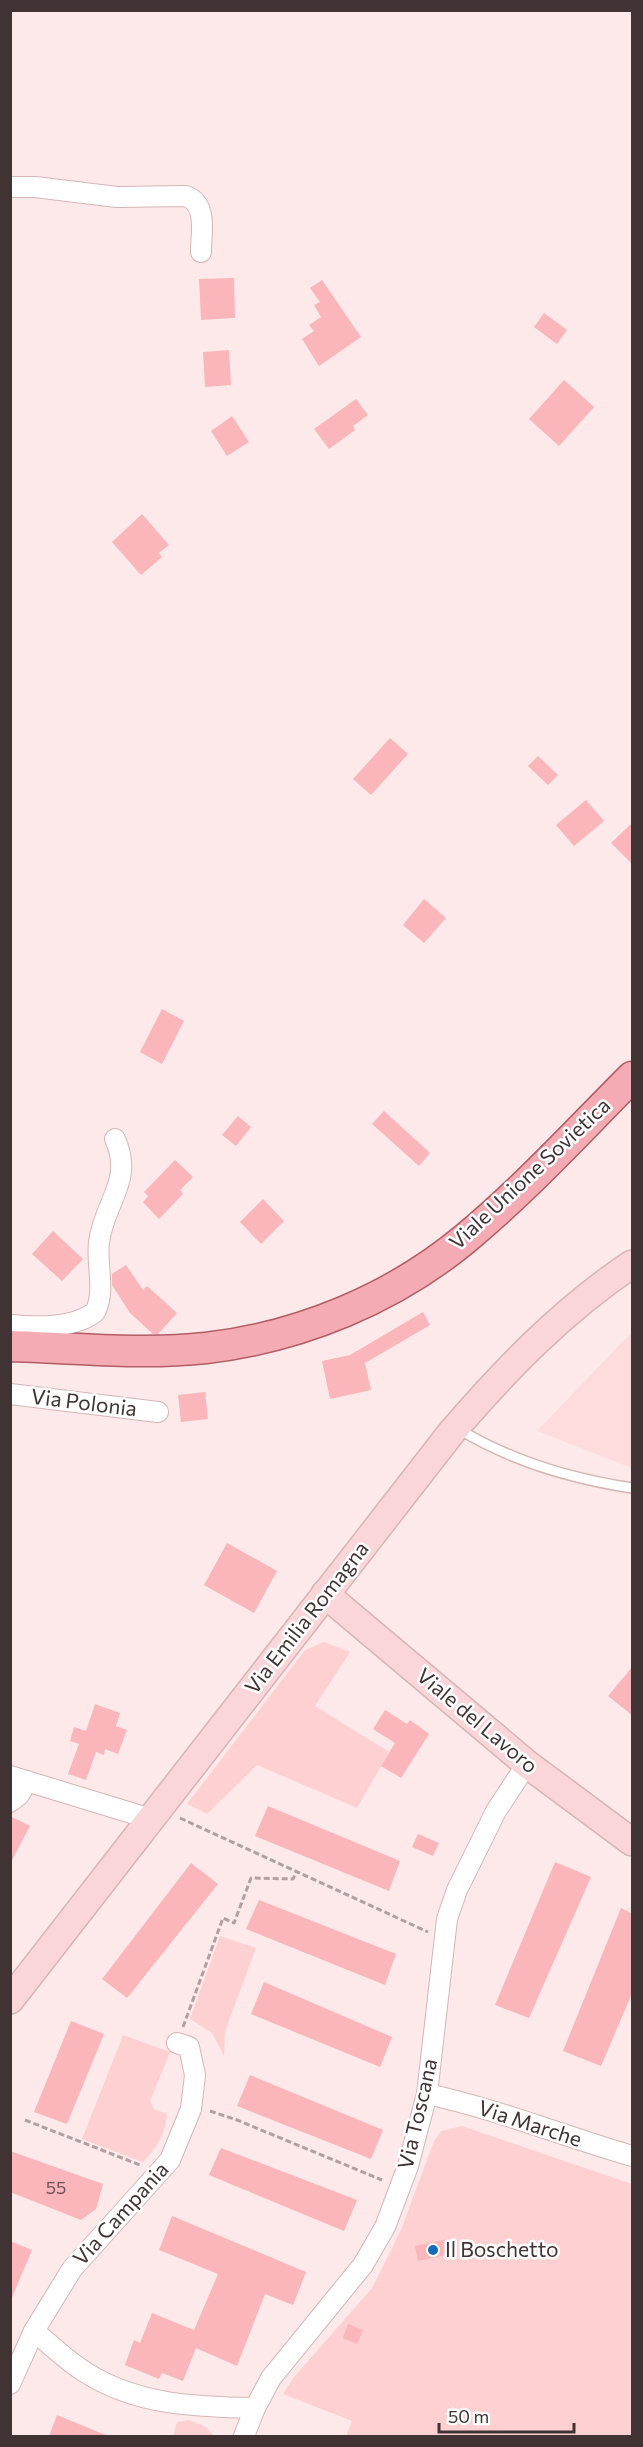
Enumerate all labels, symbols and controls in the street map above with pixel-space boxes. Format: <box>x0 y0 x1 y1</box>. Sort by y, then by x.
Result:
street label: Viale Unione Sovietica <box>443 1092 615 1254</box>
street label: Via Polonia <box>30 1383 139 1420</box>
street label: Via Emilia Romagna <box>239 1536 373 1698</box>
street label: Viale del Lavoro <box>412 1662 543 1778</box>
street label: Via Toscana <box>392 2056 441 2171</box>
street label: Via Marche <box>476 2094 585 2151</box>
street label: Via Campania <box>67 2156 173 2270</box>
house number: 55 <box>46 2176 66 2198</box>
place label: Il Boschetto <box>445 2236 559 2261</box>
marker: Il Boschetto <box>426 2243 440 2257</box>
scale bar <box>439 2396 574 2434</box>
text: 50 m <box>448 2405 489 2427</box>

